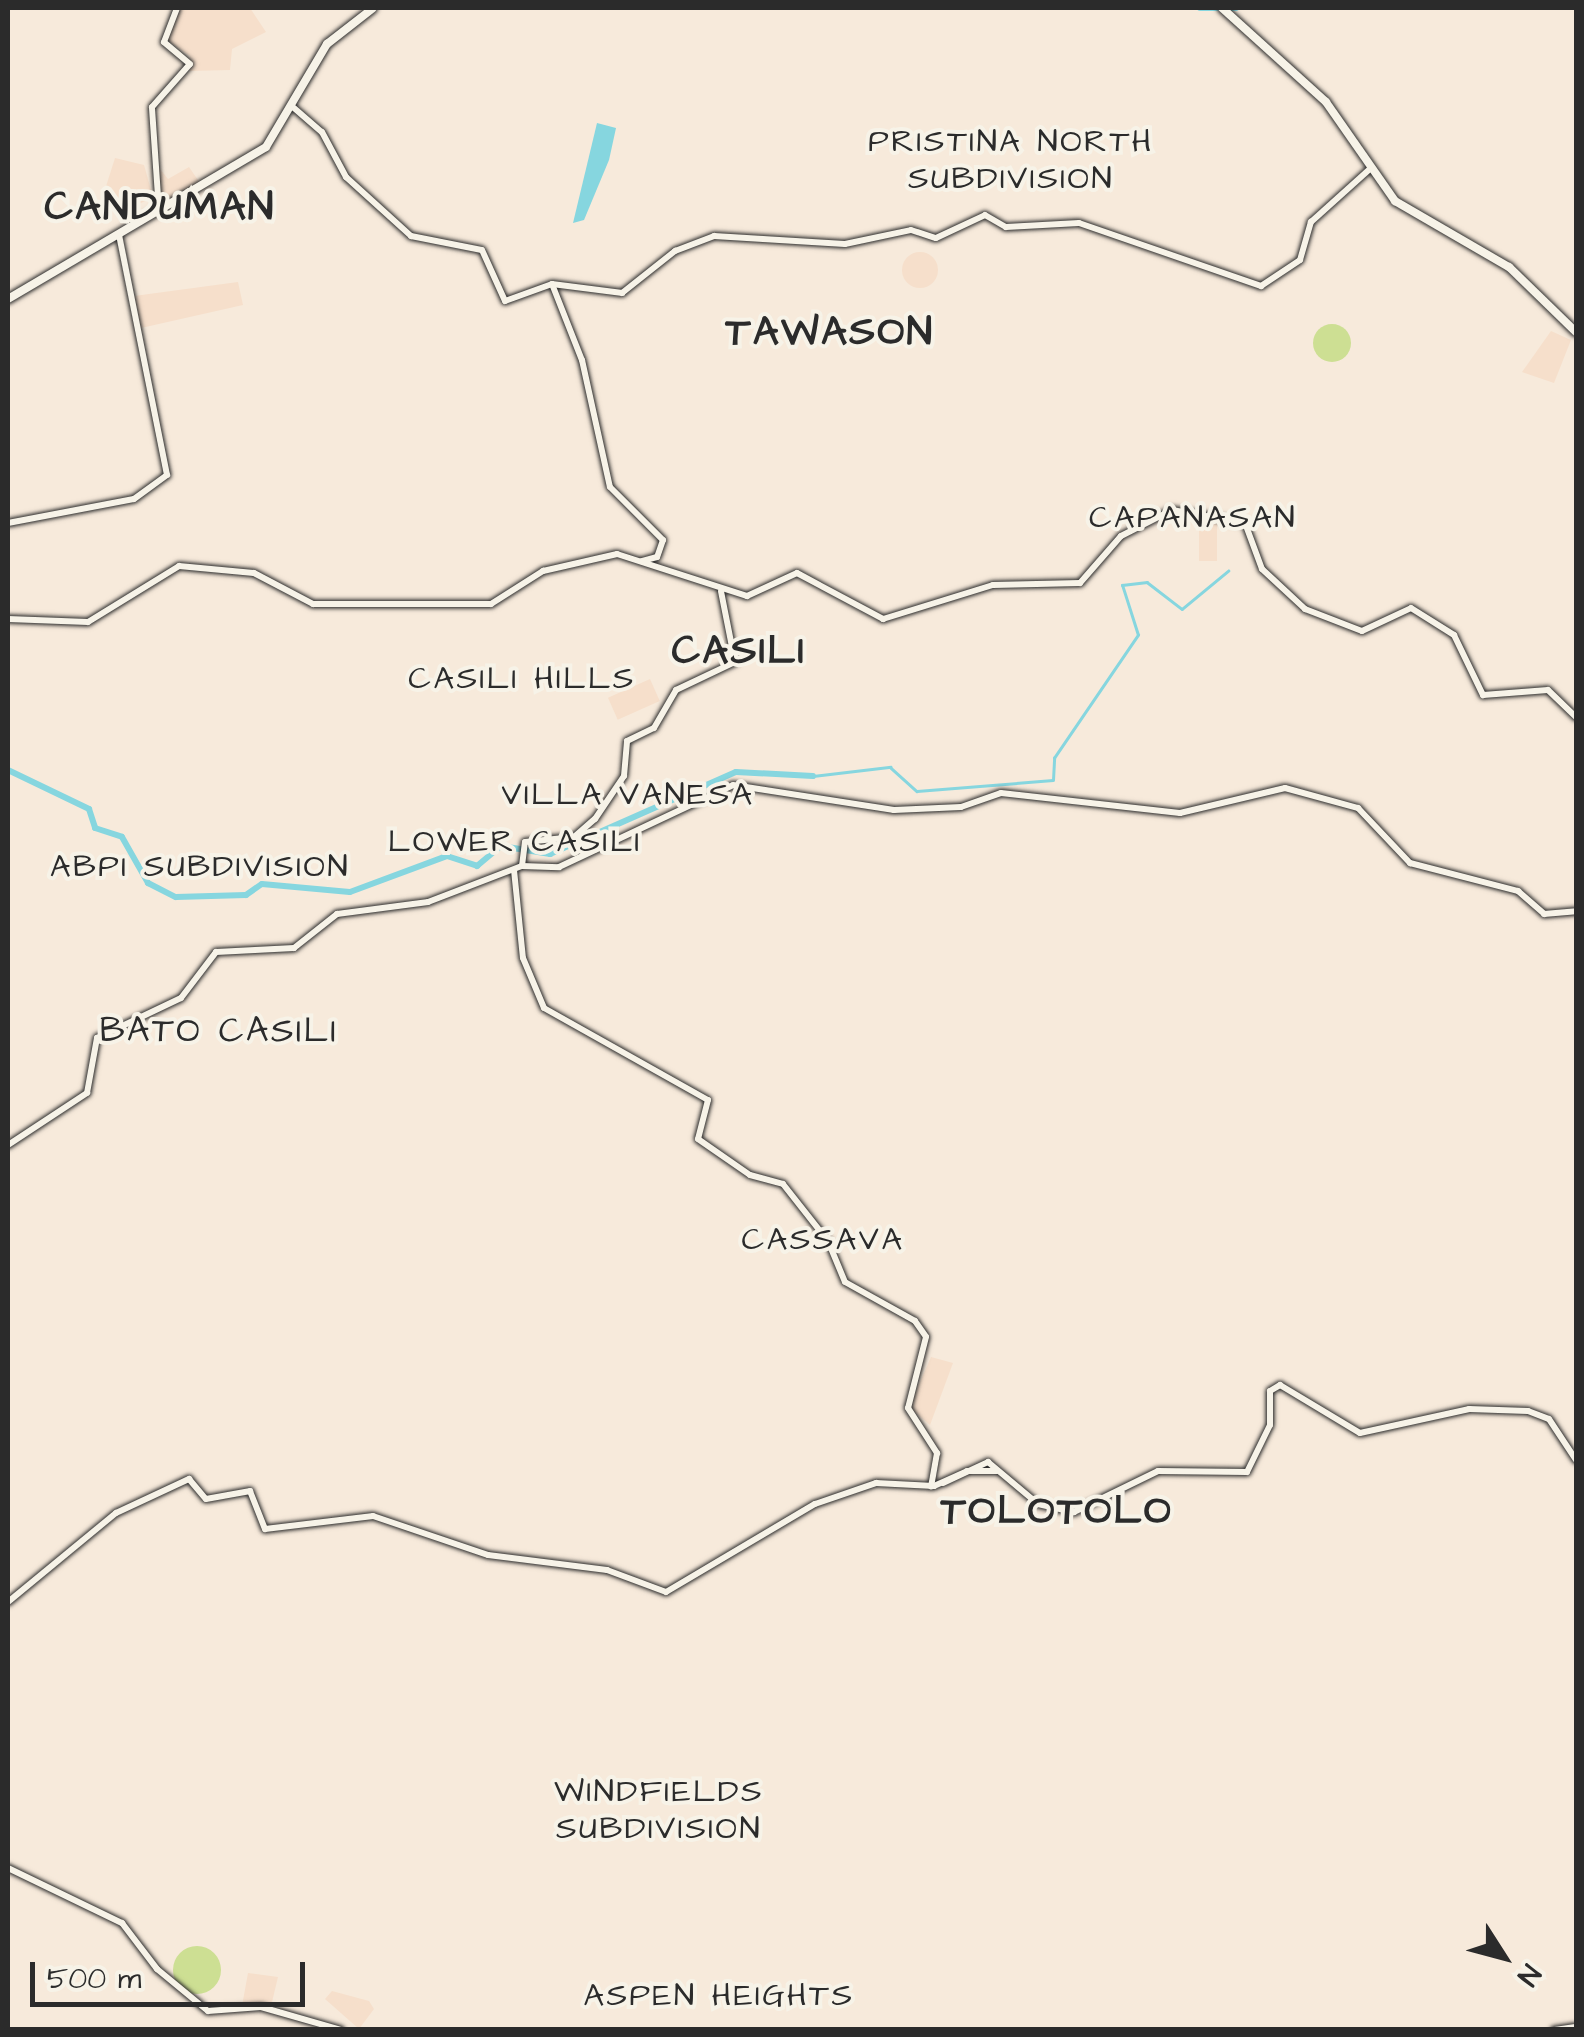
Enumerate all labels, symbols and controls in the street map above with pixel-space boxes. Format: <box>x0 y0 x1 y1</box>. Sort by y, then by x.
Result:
district label: PRISTINA NORTH SUBDIVISION <box>868 124 1154 199</box>
district label: CANDUMAN <box>44 184 276 232</box>
district label: TAWASON <box>726 309 934 357</box>
district label: CAPANASAN <box>1089 499 1297 537</box>
district label: CASILI <box>672 628 806 676</box>
district label: CASILI HILLS <box>408 660 636 698</box>
district label: VILLA VANESA <box>501 776 755 814</box>
district label: LOWER CASILI <box>388 823 642 861</box>
district label: ABPI SUBDIVISION <box>50 848 350 886</box>
district label: BATO CASILI <box>100 1010 338 1052</box>
district label: CASSAVA <box>742 1221 904 1259</box>
district label: TOLOTOLO <box>941 1488 1173 1536</box>
district label: WINDFIELDS SUBDIVISION <box>554 1774 764 1849</box>
north arrow <box>1454 1907 1554 2007</box>
scale bar <box>35 1942 310 2004</box>
text: N <box>1508 1956 1550 1993</box>
text: 500 m <box>47 1958 141 2000</box>
district label: ASPEN HEIGHTS <box>584 1977 854 2015</box>

